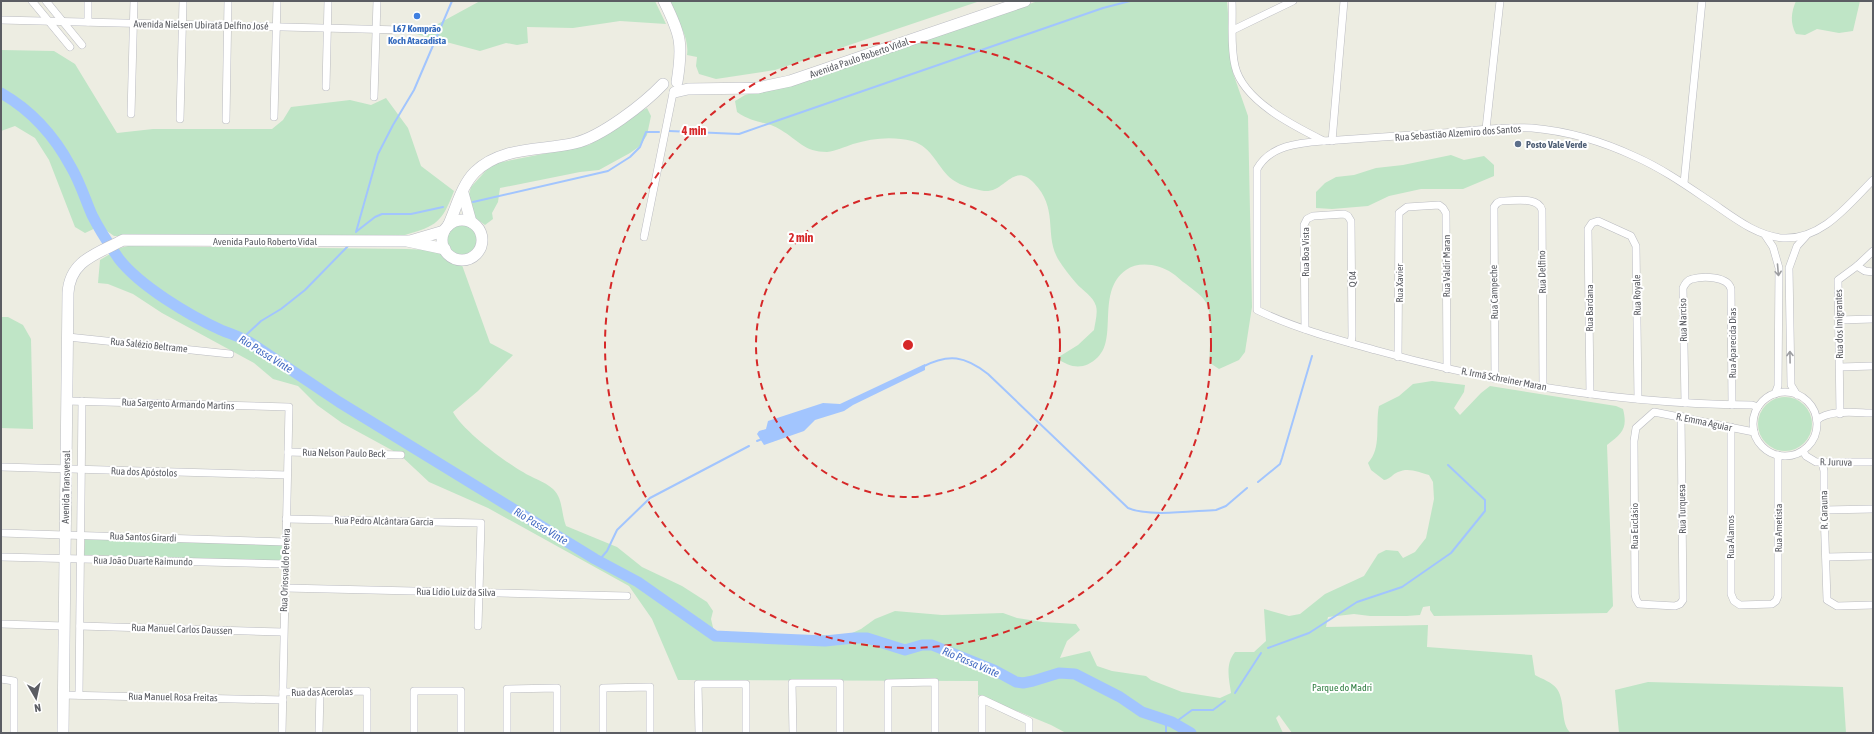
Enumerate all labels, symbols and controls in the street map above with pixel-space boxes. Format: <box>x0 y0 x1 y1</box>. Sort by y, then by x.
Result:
marker: L67 Komprão Koch Atacadista <box>412 11 422 21</box>
street label: Avenida Nielsen Ubiratã Delfino José <box>133 18 269 32</box>
place label: L67 Komprão Koch Atacadista <box>388 23 446 46</box>
street label: Avenida Paulo Roberto Vidal <box>808 36 910 80</box>
street label: Rua Sebastião Alzemiro dos Santos <box>1394 123 1522 143</box>
text: 4 min <box>681 124 706 138</box>
marker: Posto Vale Verde <box>1513 139 1523 149</box>
place label: Posto Vale Verde <box>1526 139 1587 150</box>
street label: Rua Boa Vista <box>1300 227 1311 277</box>
text: 2 min <box>789 231 813 245</box>
street label: Rua Valdir Maran <box>1441 235 1452 297</box>
street label: Avenida Paulo Roberto Vidal <box>213 236 317 247</box>
street label: Rua Delfino <box>1536 250 1548 294</box>
street label: Rua Xavier <box>1394 263 1405 302</box>
one-way arrow <box>1775 263 1782 276</box>
street label: Rua Campeche <box>1488 264 1500 319</box>
street label: Q 04 <box>1347 270 1358 287</box>
street label: Rua Royale <box>1631 274 1643 316</box>
street label: Rua Bardana <box>1584 284 1595 332</box>
street label: Rua dos Imigrantes <box>1833 289 1845 359</box>
street label: Rua Narciso <box>1677 298 1689 342</box>
street label: Rua Aparecida Dias <box>1727 307 1738 378</box>
water label: Rio Passa Vinte <box>237 333 295 375</box>
street label: Rua Salézio Beltrame <box>110 335 189 355</box>
centre of rings <box>901 338 915 352</box>
one-way arrow <box>1786 351 1794 364</box>
street label: R. Irmã Schreiner Maran <box>1460 365 1548 393</box>
street label: Rua Sargento Armando Martins <box>121 397 235 411</box>
street label: R. Emma Aguiar <box>1675 411 1734 433</box>
street label: Rua Nelson Paulo Beck <box>302 447 386 459</box>
street label: Avenida Transversal <box>60 450 72 524</box>
street label: R. Juruva <box>1820 456 1853 468</box>
street label: Rua dos Apóstolos <box>111 465 178 479</box>
street label: Rua Turquesa <box>1676 484 1688 534</box>
street label: R. Carauna <box>1818 490 1830 530</box>
street label: Rua Euclásio <box>1629 502 1640 549</box>
street label: Rua Ametista <box>1773 503 1784 552</box>
water label: Rio Passa Vinte <box>512 505 570 547</box>
street label: Rua Pedro Alcântara Garcia <box>334 515 434 527</box>
street label: Rua Álamos <box>1725 515 1736 559</box>
street label: Rua Oriosvaldo Pereira <box>278 528 292 612</box>
street label: Rua Santos Girardi <box>109 530 177 544</box>
street label: Rua João Duarte Raimundo <box>93 555 193 567</box>
street label: Rua Lídio Luiz da Silva <box>416 586 496 598</box>
street label: Rua Manuel Carlos Daussen <box>131 622 233 636</box>
water label: Rio Passa Vinte <box>941 645 1001 679</box>
north arrow <box>16 678 56 718</box>
park label: Parque do Madri <box>1312 682 1372 693</box>
street label: Rua das Acerolas <box>291 686 353 698</box>
street label: Rua Manuel Rosa Freitas <box>128 691 218 703</box>
text: N <box>33 701 42 714</box>

